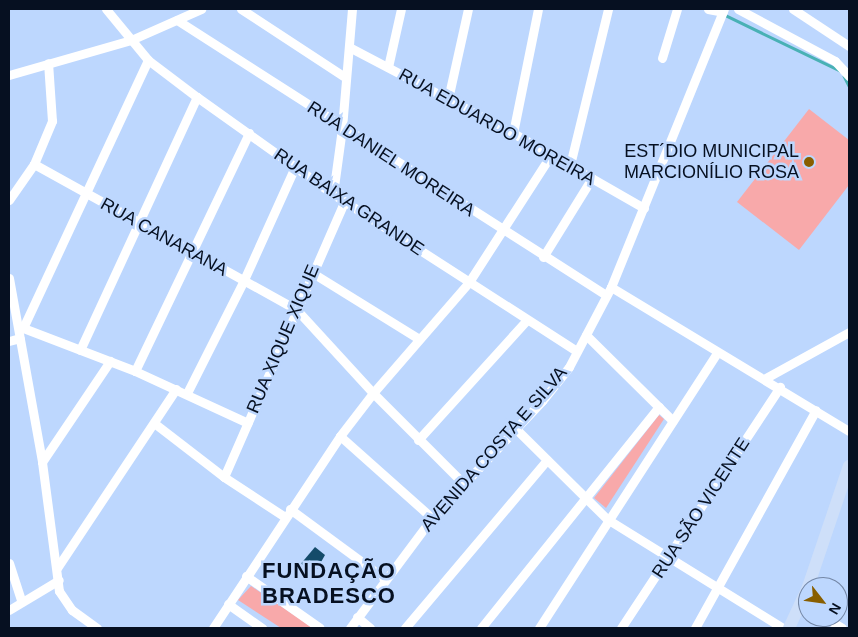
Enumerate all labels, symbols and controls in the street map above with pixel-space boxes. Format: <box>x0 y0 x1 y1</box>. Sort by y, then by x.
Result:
street label: RUA EDUARDO MOREIRA <box>395 64 599 190</box>
street label: RUA DANIEL MOREIRA <box>302 96 480 222</box>
place label: EST´DIO MUNICIPAL MARCIONÍLIO ROSA <box>624 141 799 183</box>
street label: RUA BAIXA GRANDE <box>269 143 429 261</box>
marker: EST´DIO MUNICIPAL MARCIONÍLIO ROSA <box>803 156 815 168</box>
street label: RUA CANARANA <box>96 193 232 281</box>
street label: RUA XIQUE XIQUE <box>242 261 324 417</box>
street label: AVENIDA COSTA E SILVA <box>416 361 572 537</box>
street label: RUA SÃO VICENTE <box>647 433 755 583</box>
district label: FUNDAÇÃO BRADESCO <box>261 557 397 608</box>
north arrow <box>798 577 848 627</box>
text: N <box>826 601 845 617</box>

